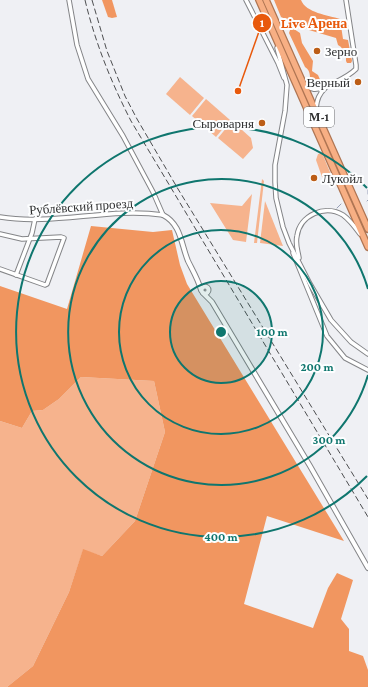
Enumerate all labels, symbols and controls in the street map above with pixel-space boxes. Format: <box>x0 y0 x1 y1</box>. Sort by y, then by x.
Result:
callout: Live Арена <box>252 10 355 36</box>
text: Live Арена <box>281 15 347 31</box>
text: 1 <box>260 16 265 30</box>
place label: Зерно <box>325 44 357 59</box>
marker: Зерно <box>312 46 322 56</box>
place label: Верный <box>306 75 350 90</box>
marker: Верный <box>353 77 363 87</box>
road number: М-1 <box>304 107 334 127</box>
place label: Сыроварня <box>192 116 254 131</box>
marker: Сыроварня <box>257 118 267 128</box>
place label: Лукойл <box>322 171 363 186</box>
marker: Лукойл <box>309 173 319 183</box>
street label: Рублёвский проезд <box>29 195 134 218</box>
centre of rings <box>214 325 228 339</box>
text: 100 m <box>256 325 289 339</box>
text: 200 m <box>300 360 334 374</box>
text: 300 m <box>313 433 346 447</box>
text: 400 m <box>204 530 239 544</box>

